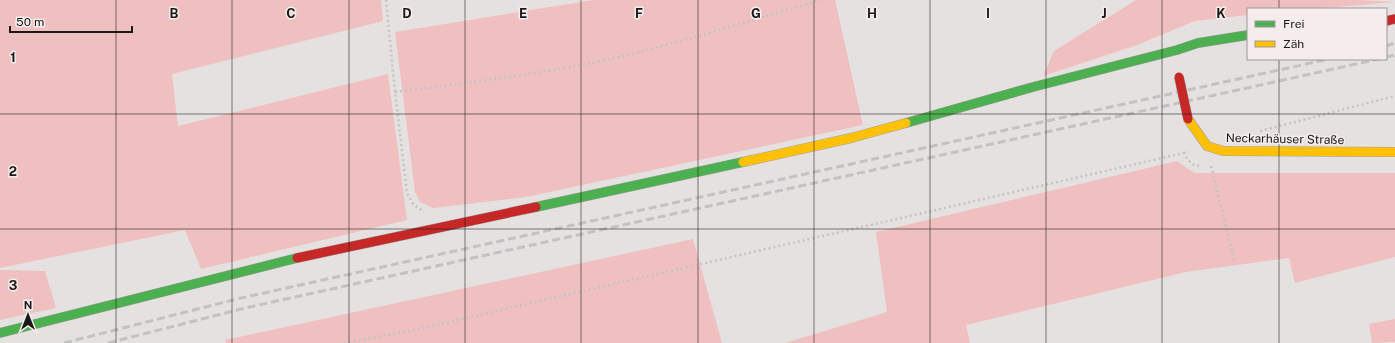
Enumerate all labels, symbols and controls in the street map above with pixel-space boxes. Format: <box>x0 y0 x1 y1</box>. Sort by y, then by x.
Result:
text: B <box>170 6 179 21</box>
text: C <box>286 6 296 21</box>
text: D <box>402 6 412 21</box>
text: E <box>519 6 527 21</box>
text: F <box>635 6 643 21</box>
text: G <box>751 6 761 21</box>
text: H <box>867 6 877 21</box>
text: I <box>986 6 990 21</box>
text: J <box>1101 6 1107 21</box>
text: K <box>1216 6 1226 21</box>
scale bar <box>10 8 132 34</box>
legend <box>1247 8 1387 60</box>
text: 50 m <box>16 15 44 29</box>
text: Frei <box>1283 17 1305 31</box>
text: Zäh <box>1283 37 1304 51</box>
text: 1 <box>10 50 16 65</box>
street label: Neckarhäuser Straße <box>1226 131 1345 147</box>
text: 2 <box>9 164 17 179</box>
text: 3 <box>9 278 18 293</box>
north arrow <box>8 295 48 335</box>
text: N <box>24 299 32 311</box>

